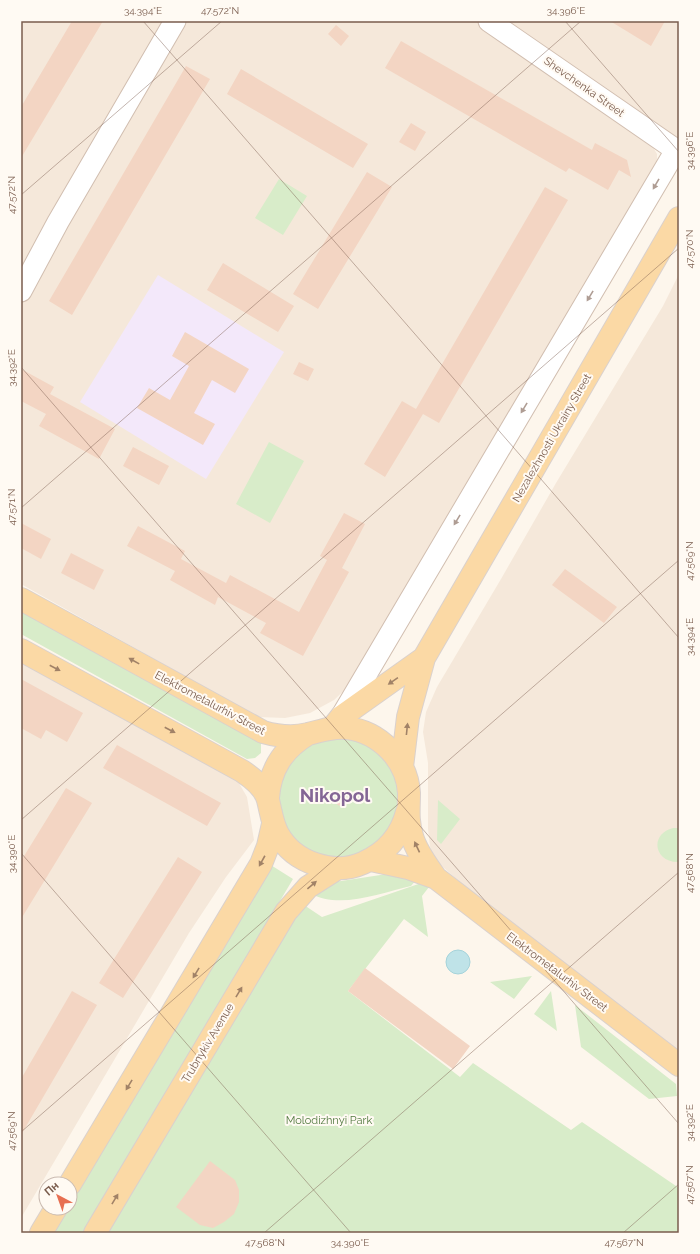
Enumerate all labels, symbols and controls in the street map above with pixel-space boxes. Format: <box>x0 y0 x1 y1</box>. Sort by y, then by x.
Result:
text: 34.394°E <box>124 5 162 16</box>
text: 47.572°N <box>201 5 239 16</box>
text: 34.396°E <box>547 5 585 16</box>
street label: Shevchenka Street <box>541 54 627 120</box>
text: 34.396°E <box>684 132 695 170</box>
text: 47.572°N <box>6 176 17 214</box>
one-way arrow <box>652 178 659 190</box>
text: 47.570°N <box>684 229 695 269</box>
one-way arrow <box>586 290 593 302</box>
text: 34.392°E <box>6 349 17 387</box>
street label: Nezalezhnosti Ukrainy Street <box>510 371 594 505</box>
one-way arrow <box>520 402 527 414</box>
text: 47.571°N <box>6 488 17 526</box>
one-way arrow <box>454 514 461 526</box>
text: 47.569°N <box>684 541 695 581</box>
text: 34.394°E <box>684 618 695 656</box>
one-way arrow <box>128 658 140 665</box>
one-way arrow <box>49 665 61 671</box>
street label: Elektrometalurhiv Street <box>153 668 268 738</box>
one-way arrow <box>387 677 398 685</box>
one-way arrow <box>403 723 410 735</box>
one-way arrow <box>164 727 175 733</box>
district label: Nikopol <box>300 784 371 806</box>
text: 34.390°E <box>6 835 17 873</box>
one-way arrow <box>414 841 420 853</box>
text: 47.568°N <box>684 853 695 893</box>
one-way arrow <box>258 855 265 867</box>
one-way arrow <box>306 880 317 889</box>
street label: Elektrometalurhiv Street <box>504 930 610 1014</box>
one-way arrow <box>192 967 199 979</box>
one-way arrow <box>235 986 242 998</box>
street label: Trubnykiv Avenue <box>179 1001 237 1085</box>
one-way arrow <box>126 1079 133 1091</box>
text: 34.392°E <box>684 1104 695 1142</box>
text: 47.569°N <box>6 1111 17 1151</box>
park label: Molodizhnyi Park <box>286 1114 372 1127</box>
text: 47.567°N <box>684 1165 695 1205</box>
north arrow <box>38 1176 78 1216</box>
text: Пн <box>42 1179 62 1199</box>
one-way arrow <box>111 1194 118 1205</box>
text: 47.568°N <box>245 1237 285 1248</box>
text: 34.390°E <box>331 1237 369 1248</box>
text: 47.567°N <box>604 1237 644 1248</box>

